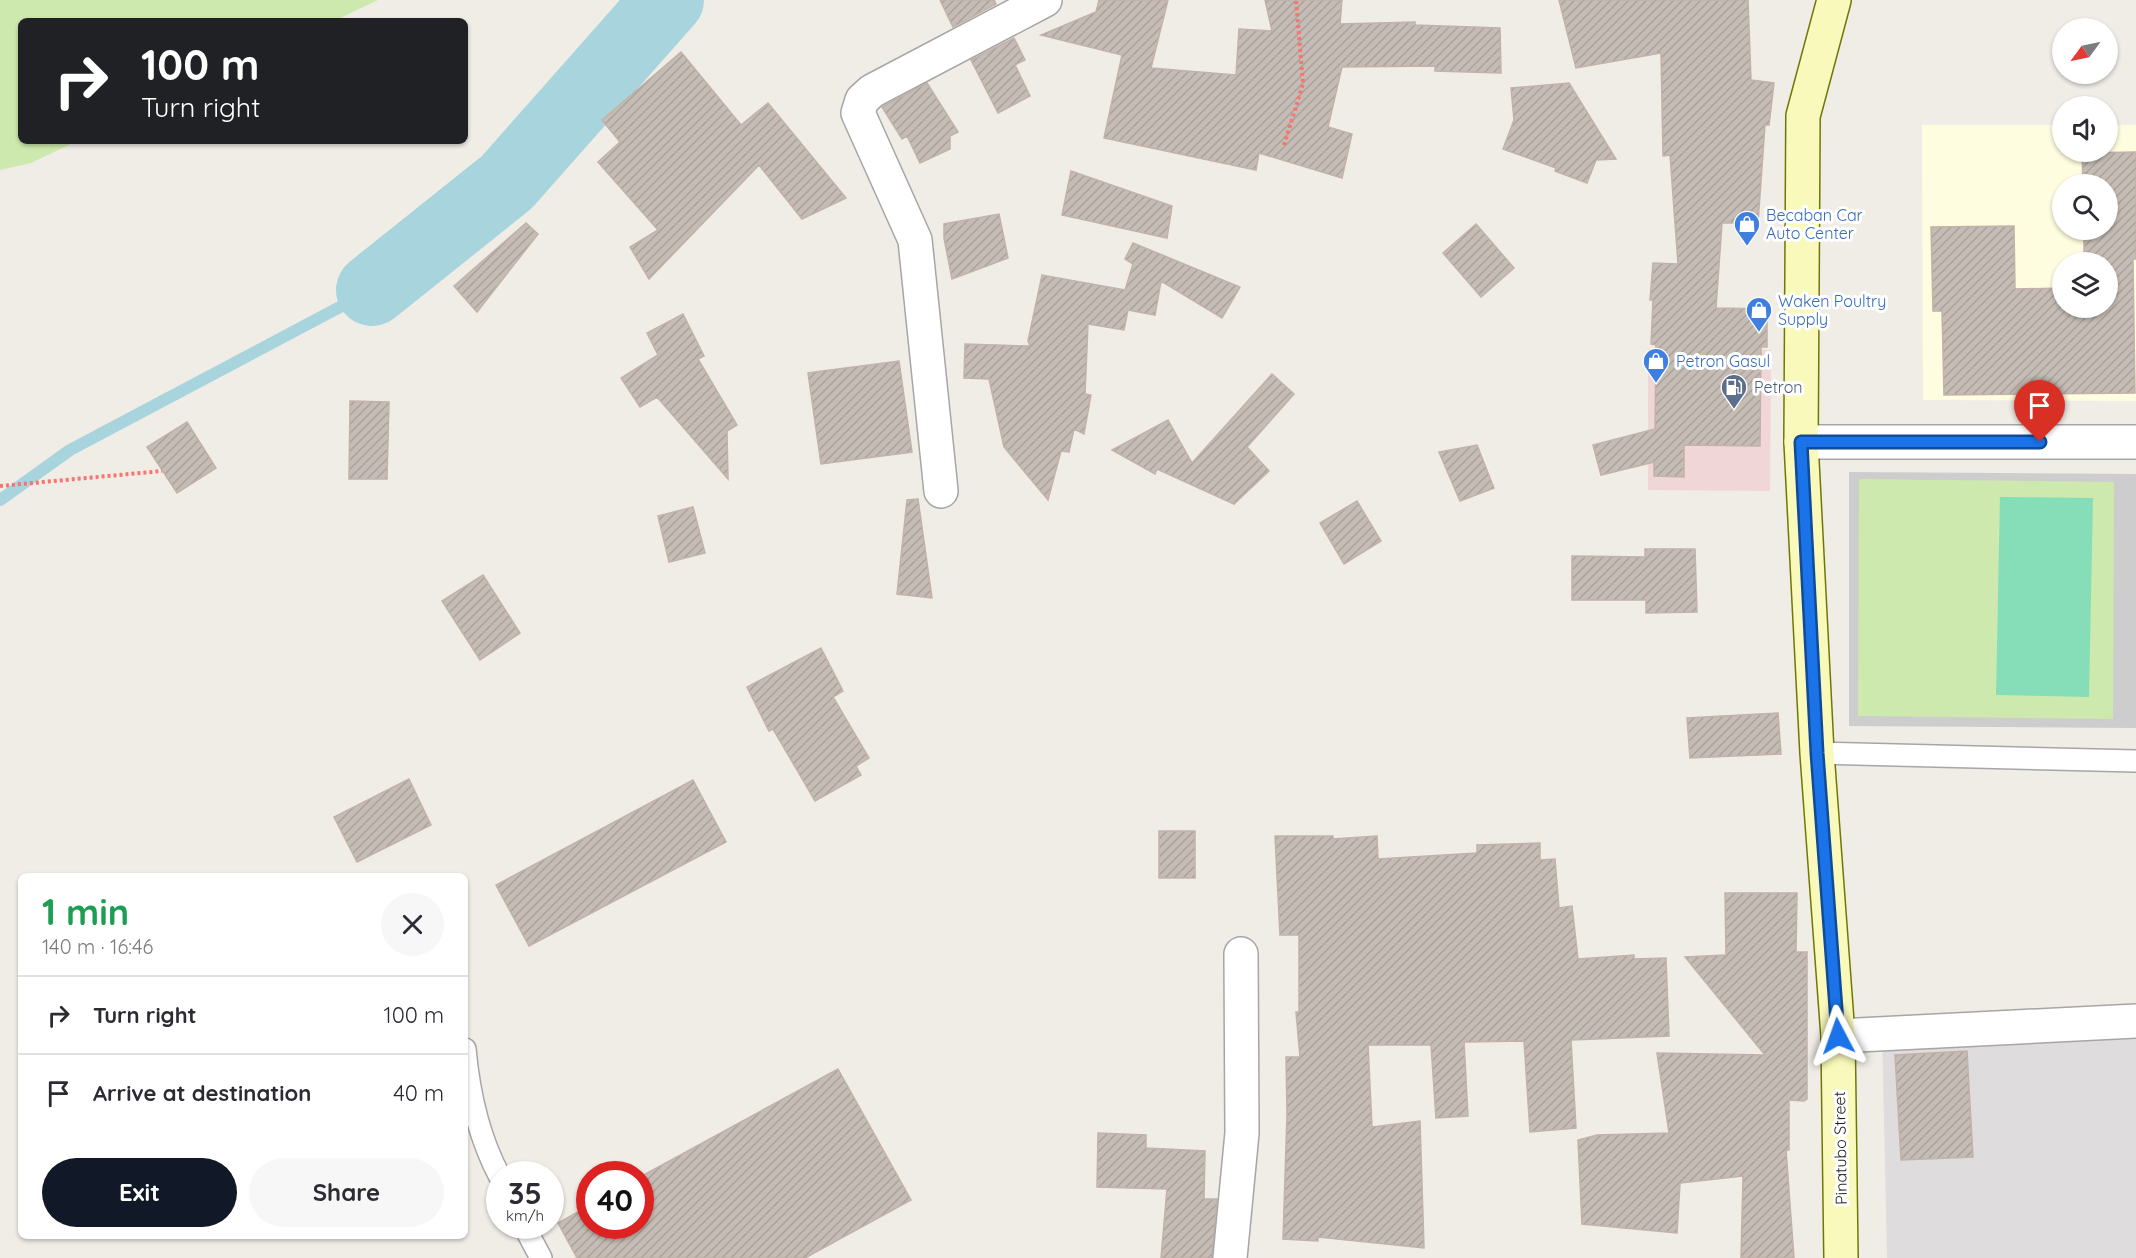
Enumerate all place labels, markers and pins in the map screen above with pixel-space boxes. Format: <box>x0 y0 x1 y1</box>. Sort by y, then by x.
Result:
place label: Becaban Car Auto Center <box>1766 205 1863 243</box>
shop icon: Becaban Car Auto Center <box>1732 209 1762 247</box>
place label: Waken Poultry Supply <box>1778 291 1886 329</box>
shop icon: Waken Poultry Supply <box>1744 295 1774 333</box>
shop icon: Petron Gasul <box>1641 346 1671 384</box>
place label: Petron Gasul <box>1676 351 1770 371</box>
fuel station icon: Petron <box>1719 372 1749 410</box>
place label: Petron <box>1754 377 1803 397</box>
pin <box>2014 380 2065 442</box>

